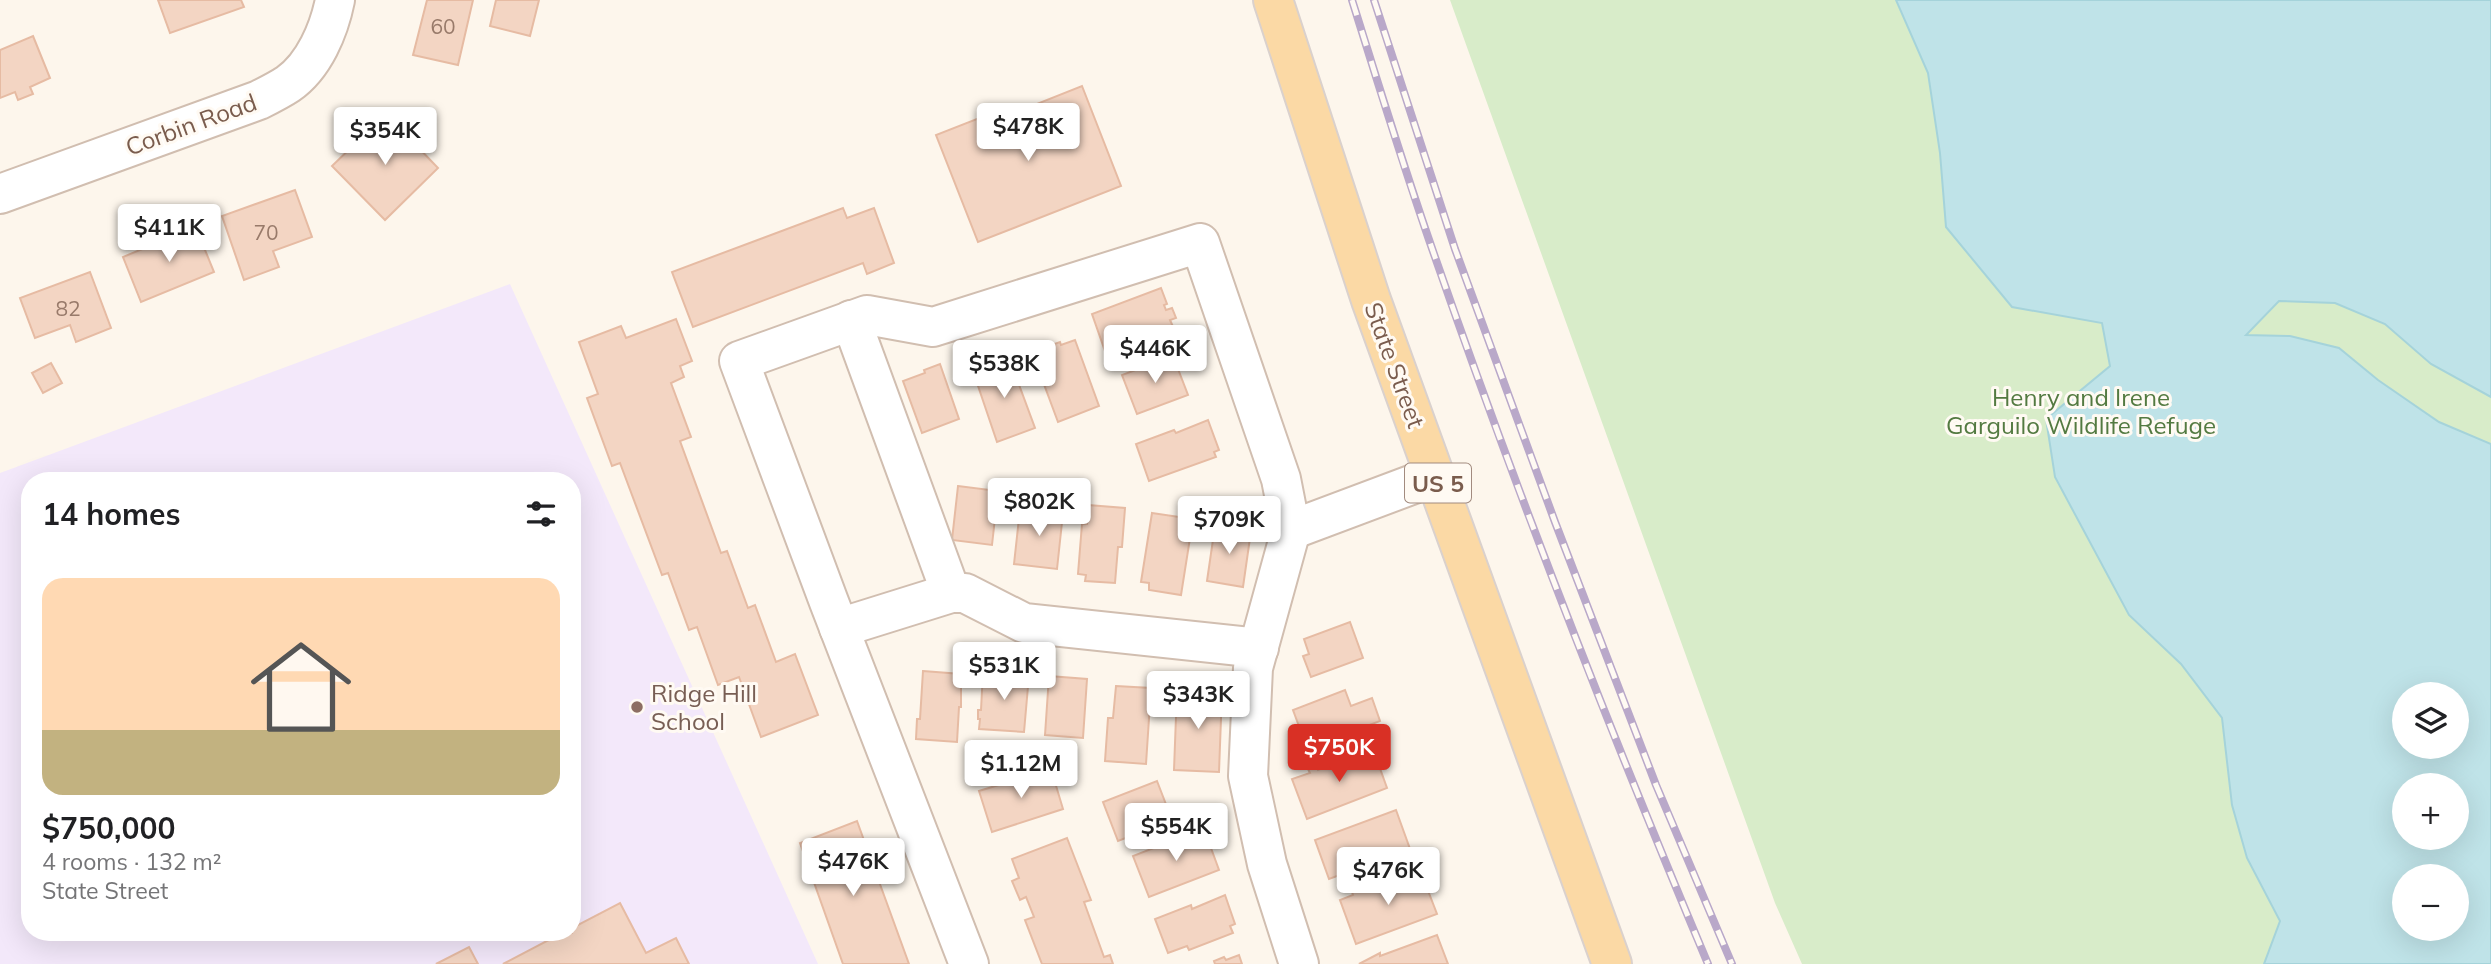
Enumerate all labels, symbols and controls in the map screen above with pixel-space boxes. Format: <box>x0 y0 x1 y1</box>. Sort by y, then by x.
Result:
house number: 60 <box>430 13 456 39</box>
street label: Corbin Road <box>121 86 261 162</box>
pin: $478K <box>979 104 1077 163</box>
pin: $354K <box>336 108 434 167</box>
text: $478K <box>993 111 1063 140</box>
text: $354K <box>350 115 420 144</box>
pin: $411K <box>120 204 218 264</box>
text: $411K <box>134 212 204 241</box>
house number: 70 <box>253 219 279 245</box>
house number: 82 <box>55 295 81 321</box>
street label: State Street <box>1358 298 1432 432</box>
pin: $446K <box>1106 326 1204 385</box>
text: $446K <box>1120 333 1190 362</box>
pin: $538K <box>955 340 1053 400</box>
text: $538K <box>969 348 1039 377</box>
park label: Henry and Irene Garguilo Wildlife Refuge <box>1946 382 2216 440</box>
road number: US 5 <box>1405 463 1471 503</box>
pin: $802K <box>990 478 1088 538</box>
text: $802K <box>1004 486 1074 515</box>
text: 14 homes <box>42 495 181 533</box>
icon: filters <box>522 495 560 533</box>
pin: $709K <box>1180 496 1278 556</box>
text: $709K <box>1194 504 1264 533</box>
icon: home <box>238 624 364 750</box>
pin: $531K <box>955 642 1053 702</box>
text: $531K <box>969 650 1039 679</box>
pin: $343K <box>1149 672 1247 731</box>
place label: Ridge Hill School <box>651 678 757 736</box>
text: $343K <box>1163 679 1233 708</box>
map controls <box>2392 682 2469 941</box>
button: layers <box>2392 682 2469 759</box>
marker: Ridge Hill School <box>629 699 645 715</box>
pin: $750K <box>1290 724 1388 784</box>
text: $750K <box>1304 732 1374 761</box>
pin: $1.12M <box>964 740 1078 800</box>
text: $1.12M <box>981 748 1061 777</box>
button: + <box>2392 773 2469 850</box>
pin: $554K <box>1127 804 1225 863</box>
text: $750,000 <box>42 809 175 847</box>
text: $554K <box>1141 811 1211 840</box>
pin: $476K <box>804 838 902 898</box>
text: $476K <box>818 846 888 875</box>
text: 4 rooms · 132 m² <box>42 847 222 876</box>
pin: $476K <box>1339 848 1437 907</box>
text: $476K <box>1353 855 1423 884</box>
button: − <box>2392 864 2469 941</box>
text: State Street <box>42 876 168 905</box>

